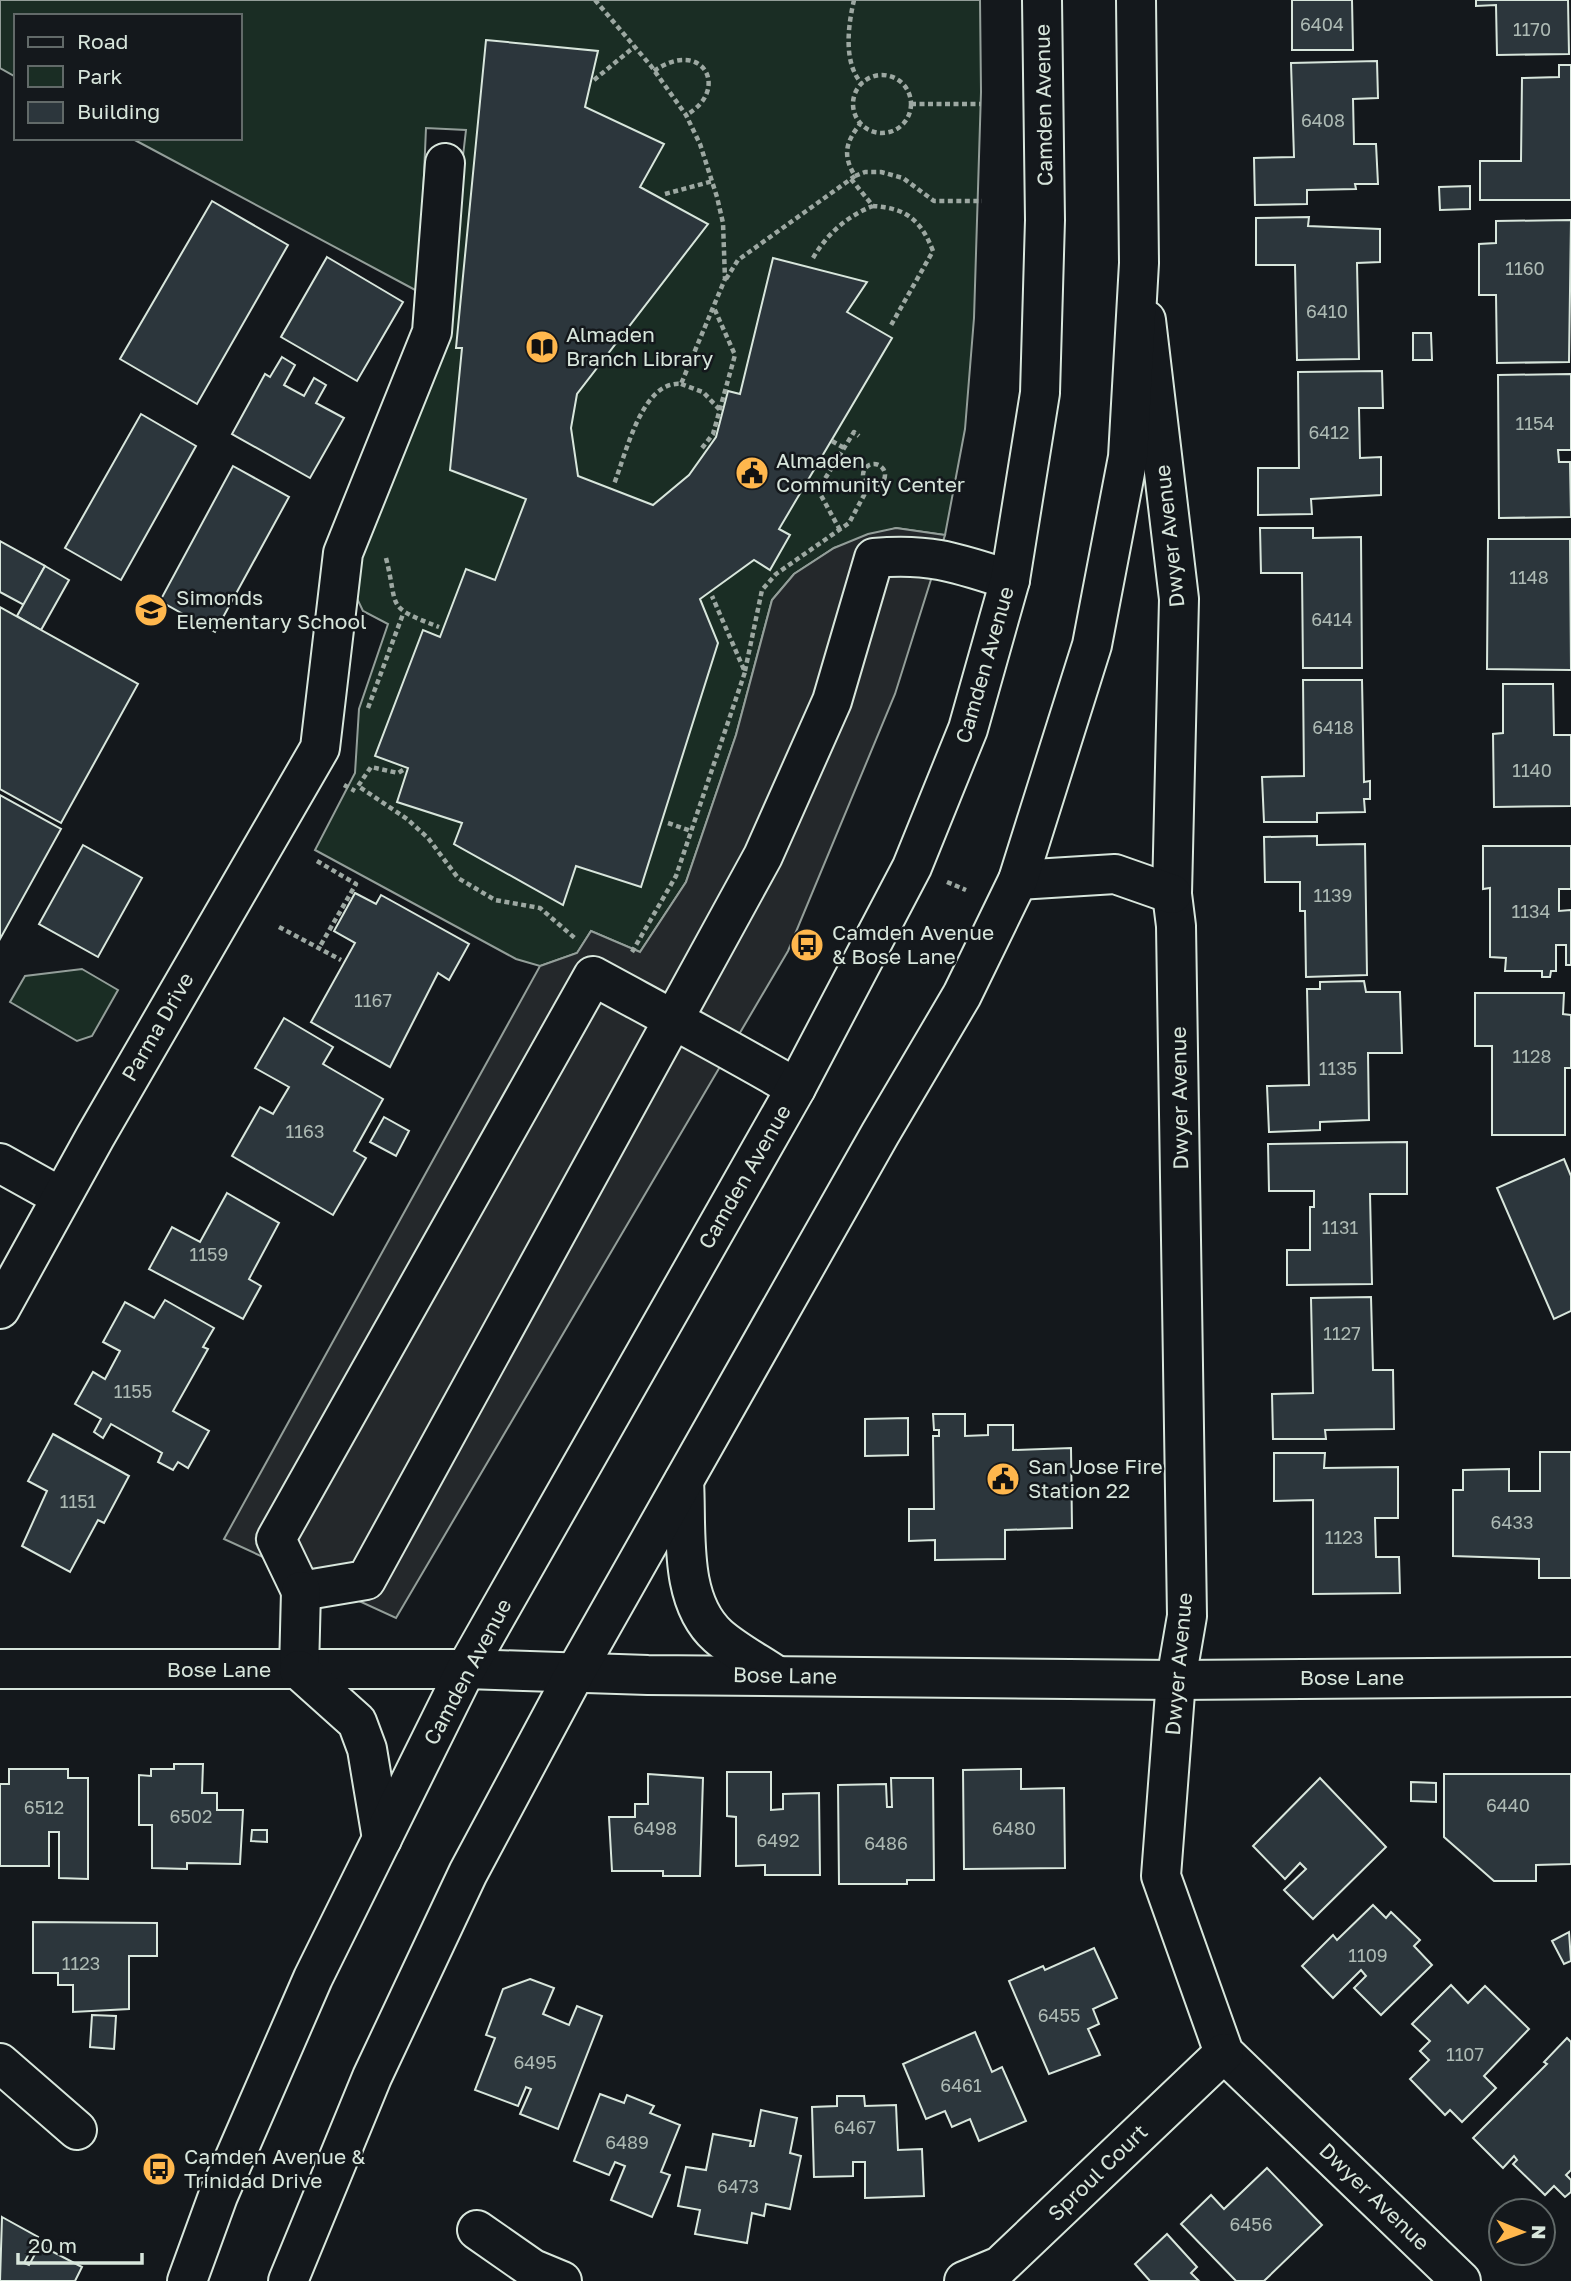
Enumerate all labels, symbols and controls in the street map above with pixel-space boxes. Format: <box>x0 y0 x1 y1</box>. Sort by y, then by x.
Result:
house number: 6404 <box>1300 13 1344 35</box>
legend <box>14 14 242 140</box>
house number: 1170 <box>1513 18 1551 40</box>
street label: Camden Avenue <box>1029 24 1057 186</box>
text: Road <box>77 28 128 54</box>
text: Park <box>77 63 123 89</box>
text: Building <box>77 98 160 124</box>
house number: 6408 <box>1301 109 1345 131</box>
house number: 1160 <box>1505 257 1545 279</box>
house number: 6410 <box>1306 300 1348 322</box>
place label: Almaden Branch Library <box>566 321 714 371</box>
library icon: Almaden Branch Library <box>523 328 561 366</box>
house number: 1154 <box>1516 412 1554 434</box>
house number: 6412 <box>1308 421 1350 443</box>
place label: Almaden Community Center <box>776 447 965 497</box>
public building icon: Almaden Community Center <box>733 454 771 492</box>
street label: Dwyer Avenue <box>1149 464 1189 609</box>
house number: 1148 <box>1509 566 1549 588</box>
street label: Camden Avenue <box>949 583 1019 746</box>
place label: Simonds Elementary School <box>176 584 367 634</box>
school or university icon: Simonds Elementary School <box>132 591 170 629</box>
house number: 6414 <box>1311 608 1353 630</box>
house number: 6418 <box>1312 716 1354 738</box>
house number: 1140 <box>1512 759 1552 781</box>
house number: 1139 <box>1314 884 1352 906</box>
house number: 1134 <box>1512 900 1550 922</box>
place label: Camden Avenue & Bose Lane <box>832 919 994 969</box>
bus stop icon: Camden Avenue & Bose Lane <box>788 926 826 964</box>
street label: Parma Drive <box>116 967 199 1086</box>
house number: 1167 <box>354 989 392 1011</box>
street label: Dwyer Avenue <box>1165 1026 1193 1170</box>
house number: 1128 <box>1513 1045 1551 1067</box>
house number: 1135 <box>1319 1057 1357 1079</box>
street label: Camden Avenue <box>692 1100 796 1253</box>
house number: 1163 <box>286 1120 324 1142</box>
house number: 1131 <box>1322 1216 1359 1238</box>
house number: 1159 <box>190 1243 228 1265</box>
house number: 1127 <box>1323 1322 1361 1344</box>
house number: 1155 <box>114 1380 152 1402</box>
place label: San Jose Fire Station 22 <box>1028 1453 1163 1503</box>
public building icon: San Jose Fire Station 22 <box>984 1460 1022 1498</box>
house number: 1151 <box>60 1490 97 1512</box>
house number: 6433 <box>1491 1511 1533 1533</box>
house number: 1123 <box>1325 1526 1363 1548</box>
street label: Dwyer Avenue <box>1159 1591 1197 1736</box>
street label: Camden Avenue <box>418 1594 517 1749</box>
street label: Bose Lane <box>167 1656 271 1682</box>
street label: Bose Lane <box>733 1661 837 1689</box>
street label: Bose Lane <box>1300 1664 1404 1690</box>
house number: 6440 <box>1486 1794 1530 1816</box>
house number: 6512 <box>24 1796 64 1818</box>
house number: 6502 <box>170 1805 212 1827</box>
house number: 6498 <box>633 1817 677 1839</box>
house number: 6480 <box>992 1817 1036 1839</box>
house number: 6492 <box>756 1829 800 1851</box>
house number: 6486 <box>864 1832 908 1854</box>
house number: 1109 <box>1348 1944 1388 1966</box>
house number: 1123 <box>62 1952 100 1974</box>
house number: 6455 <box>1038 2004 1080 2026</box>
house number: 1107 <box>1446 2043 1484 2065</box>
house number: 6495 <box>513 2051 557 2073</box>
house number: 6461 <box>940 2074 982 2096</box>
house number: 6467 <box>834 2116 876 2138</box>
street label: Sproul Court <box>1042 2118 1152 2226</box>
house number: 6489 <box>605 2131 649 2153</box>
street label: Dwyer Avenue <box>1314 2137 1435 2255</box>
place label: Camden Avenue & Trinidad Drive <box>184 2143 365 2193</box>
bus stop icon: Camden Avenue & Trinidad Drive <box>140 2150 178 2188</box>
house number: 6473 <box>717 2175 759 2197</box>
north arrow <box>1487 2197 1557 2267</box>
house number: 6456 <box>1229 2213 1273 2235</box>
scale bar <box>18 2222 142 2266</box>
text: N <box>1528 2225 1551 2240</box>
text: 20 m <box>28 2232 77 2258</box>

